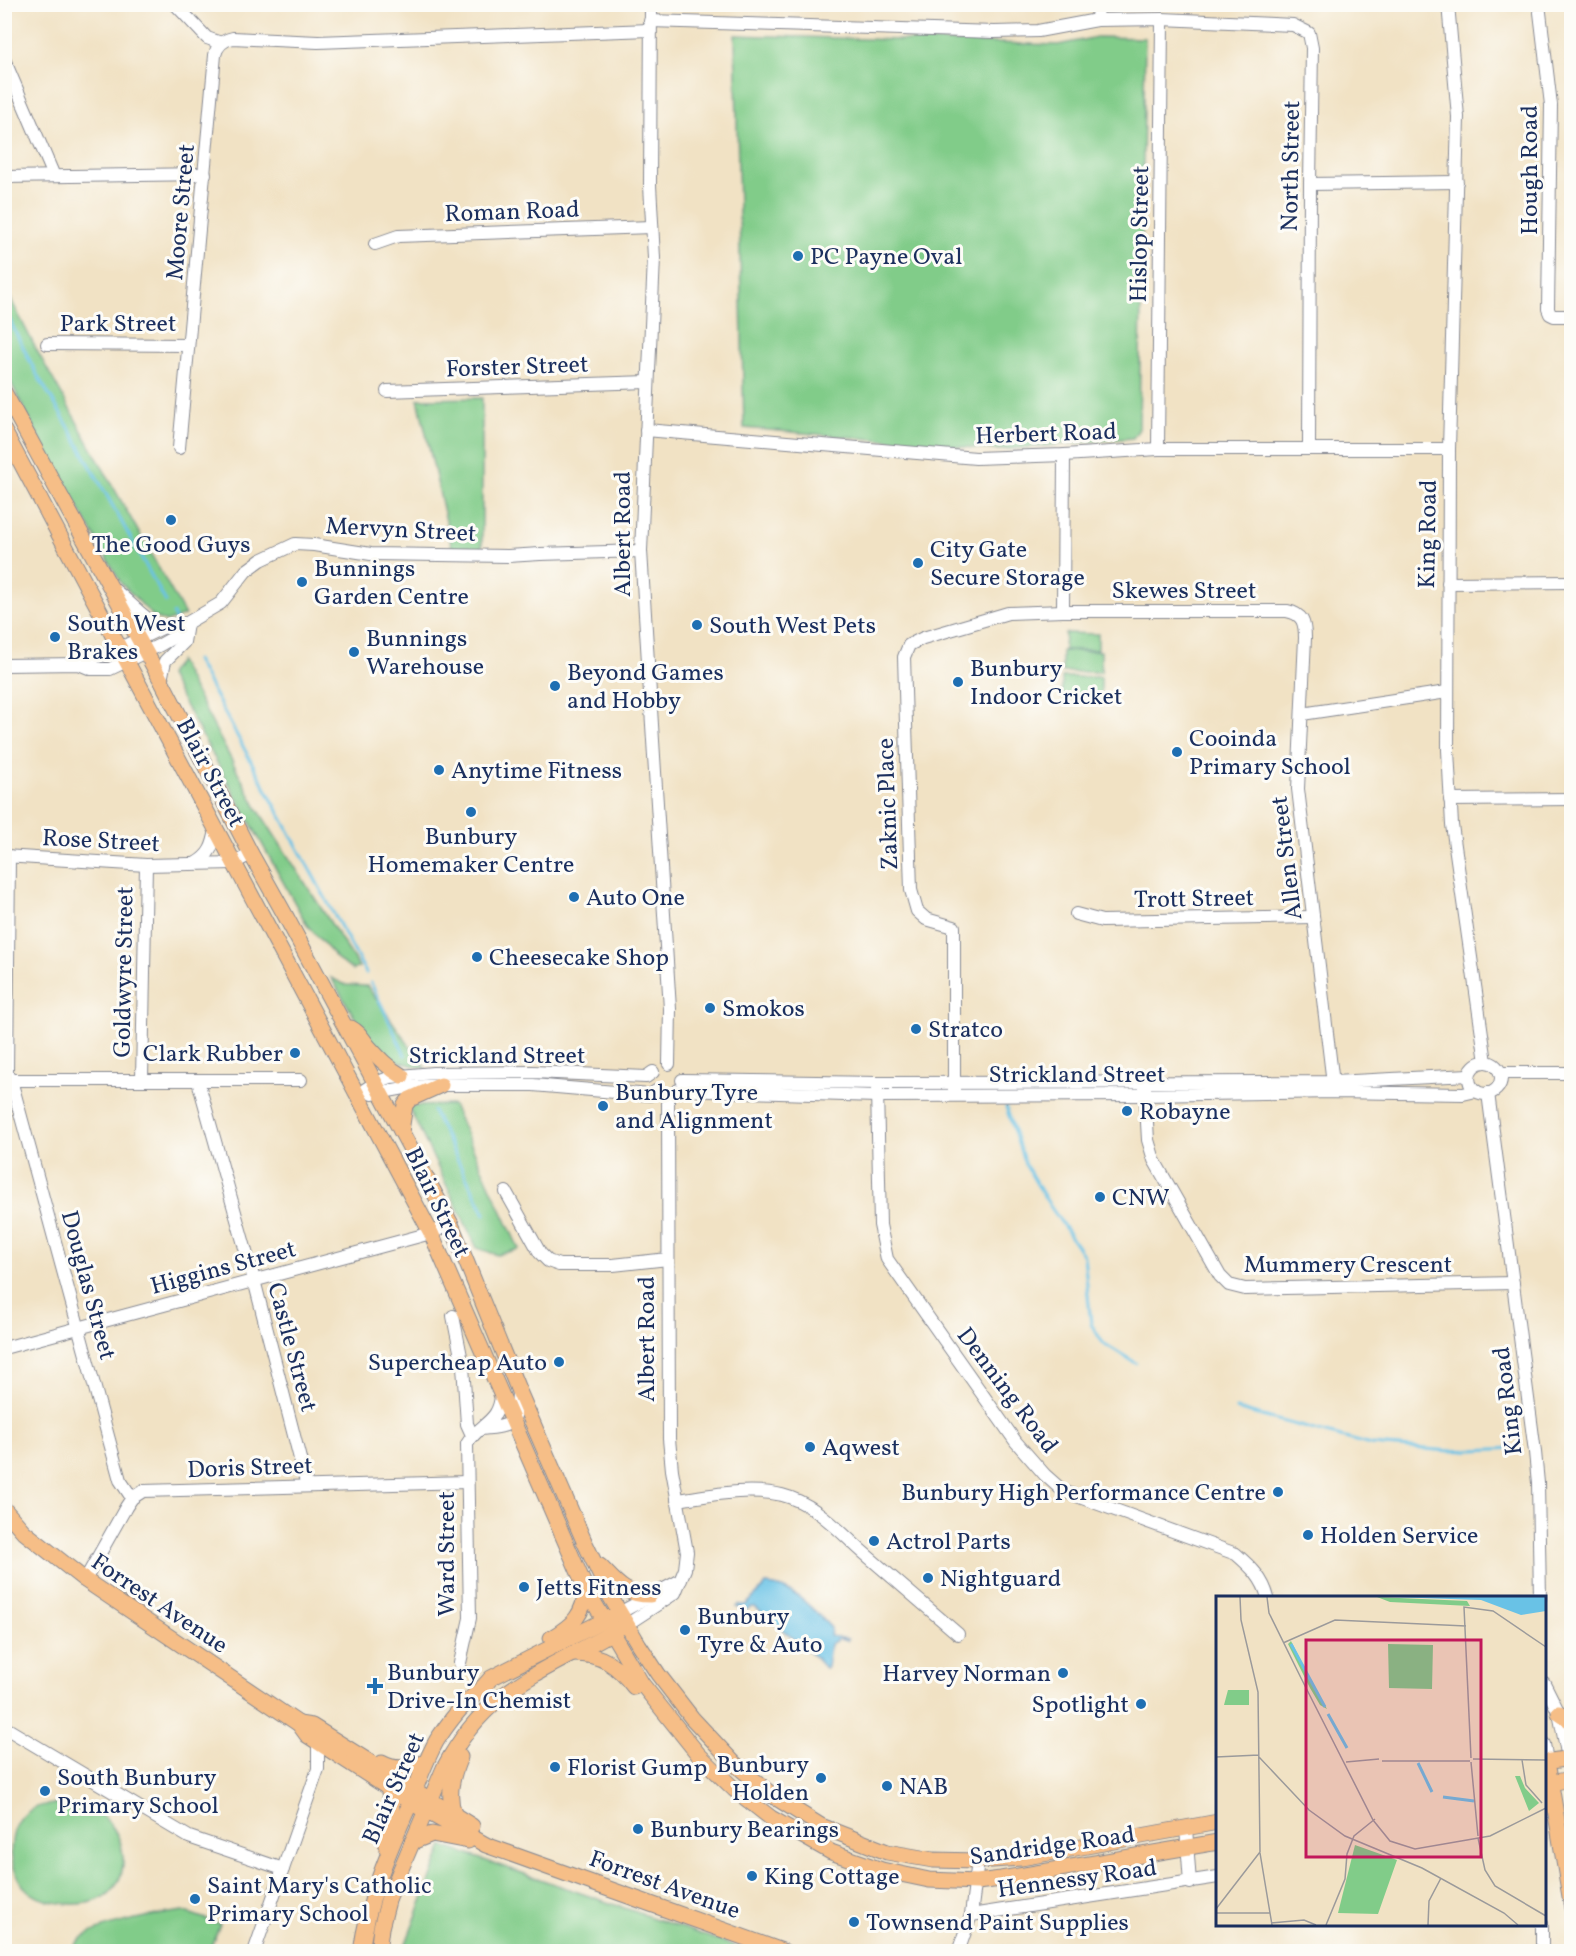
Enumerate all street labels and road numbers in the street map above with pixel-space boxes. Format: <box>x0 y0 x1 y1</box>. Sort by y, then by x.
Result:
street label: North Street <box>1274 100 1310 232</box>
street label: Hough Road <box>1514 105 1548 235</box>
street label: Moore Street <box>159 143 205 282</box>
street label: Hislop Street <box>1123 165 1159 303</box>
street label: Roman Road <box>444 194 580 232</box>
street label: Park Street <box>60 308 176 342</box>
street label: Forster Street <box>445 349 589 387</box>
street label: Herbert Road <box>975 416 1117 454</box>
street label: Albert Road <box>607 471 641 597</box>
street label: King Road <box>1411 479 1447 589</box>
street label: Mervyn Street <box>325 510 477 552</box>
street label: Skewes Street <box>1112 575 1256 609</box>
street label: Blair Street <box>166 712 252 833</box>
street label: Zaknic Place <box>870 737 908 871</box>
street label: Allen Street <box>1264 794 1312 922</box>
street label: Rose Street <box>41 822 161 862</box>
street label: Trott Street <box>1134 882 1254 918</box>
street label: Goldwyre Street <box>107 886 143 1058</box>
street label: Strickland Street <box>409 1040 585 1074</box>
street label: Strickland Street <box>989 1059 1165 1093</box>
street label: Blair Street <box>395 1142 478 1264</box>
street label: Douglas Street <box>51 1207 123 1364</box>
street label: Higgins Street <box>147 1233 300 1305</box>
street label: Mummery Crescent <box>1244 1249 1452 1283</box>
street label: Albert Road <box>631 1276 665 1402</box>
street label: Castle Street <box>257 1279 325 1416</box>
street label: Denning Road <box>948 1321 1065 1461</box>
street label: King Road <box>1485 1345 1533 1457</box>
street label: Doris Street <box>187 1450 313 1488</box>
street label: Ward Street <box>431 1491 465 1617</box>
street label: Forrest Avenue <box>84 1546 234 1663</box>
street label: Blair Street <box>355 1728 435 1850</box>
street label: Sandridge Road <box>967 1819 1137 1875</box>
street label: Forrest Avenue <box>584 1843 745 1929</box>
street label: Hennessy Road <box>995 1852 1159 1908</box>

